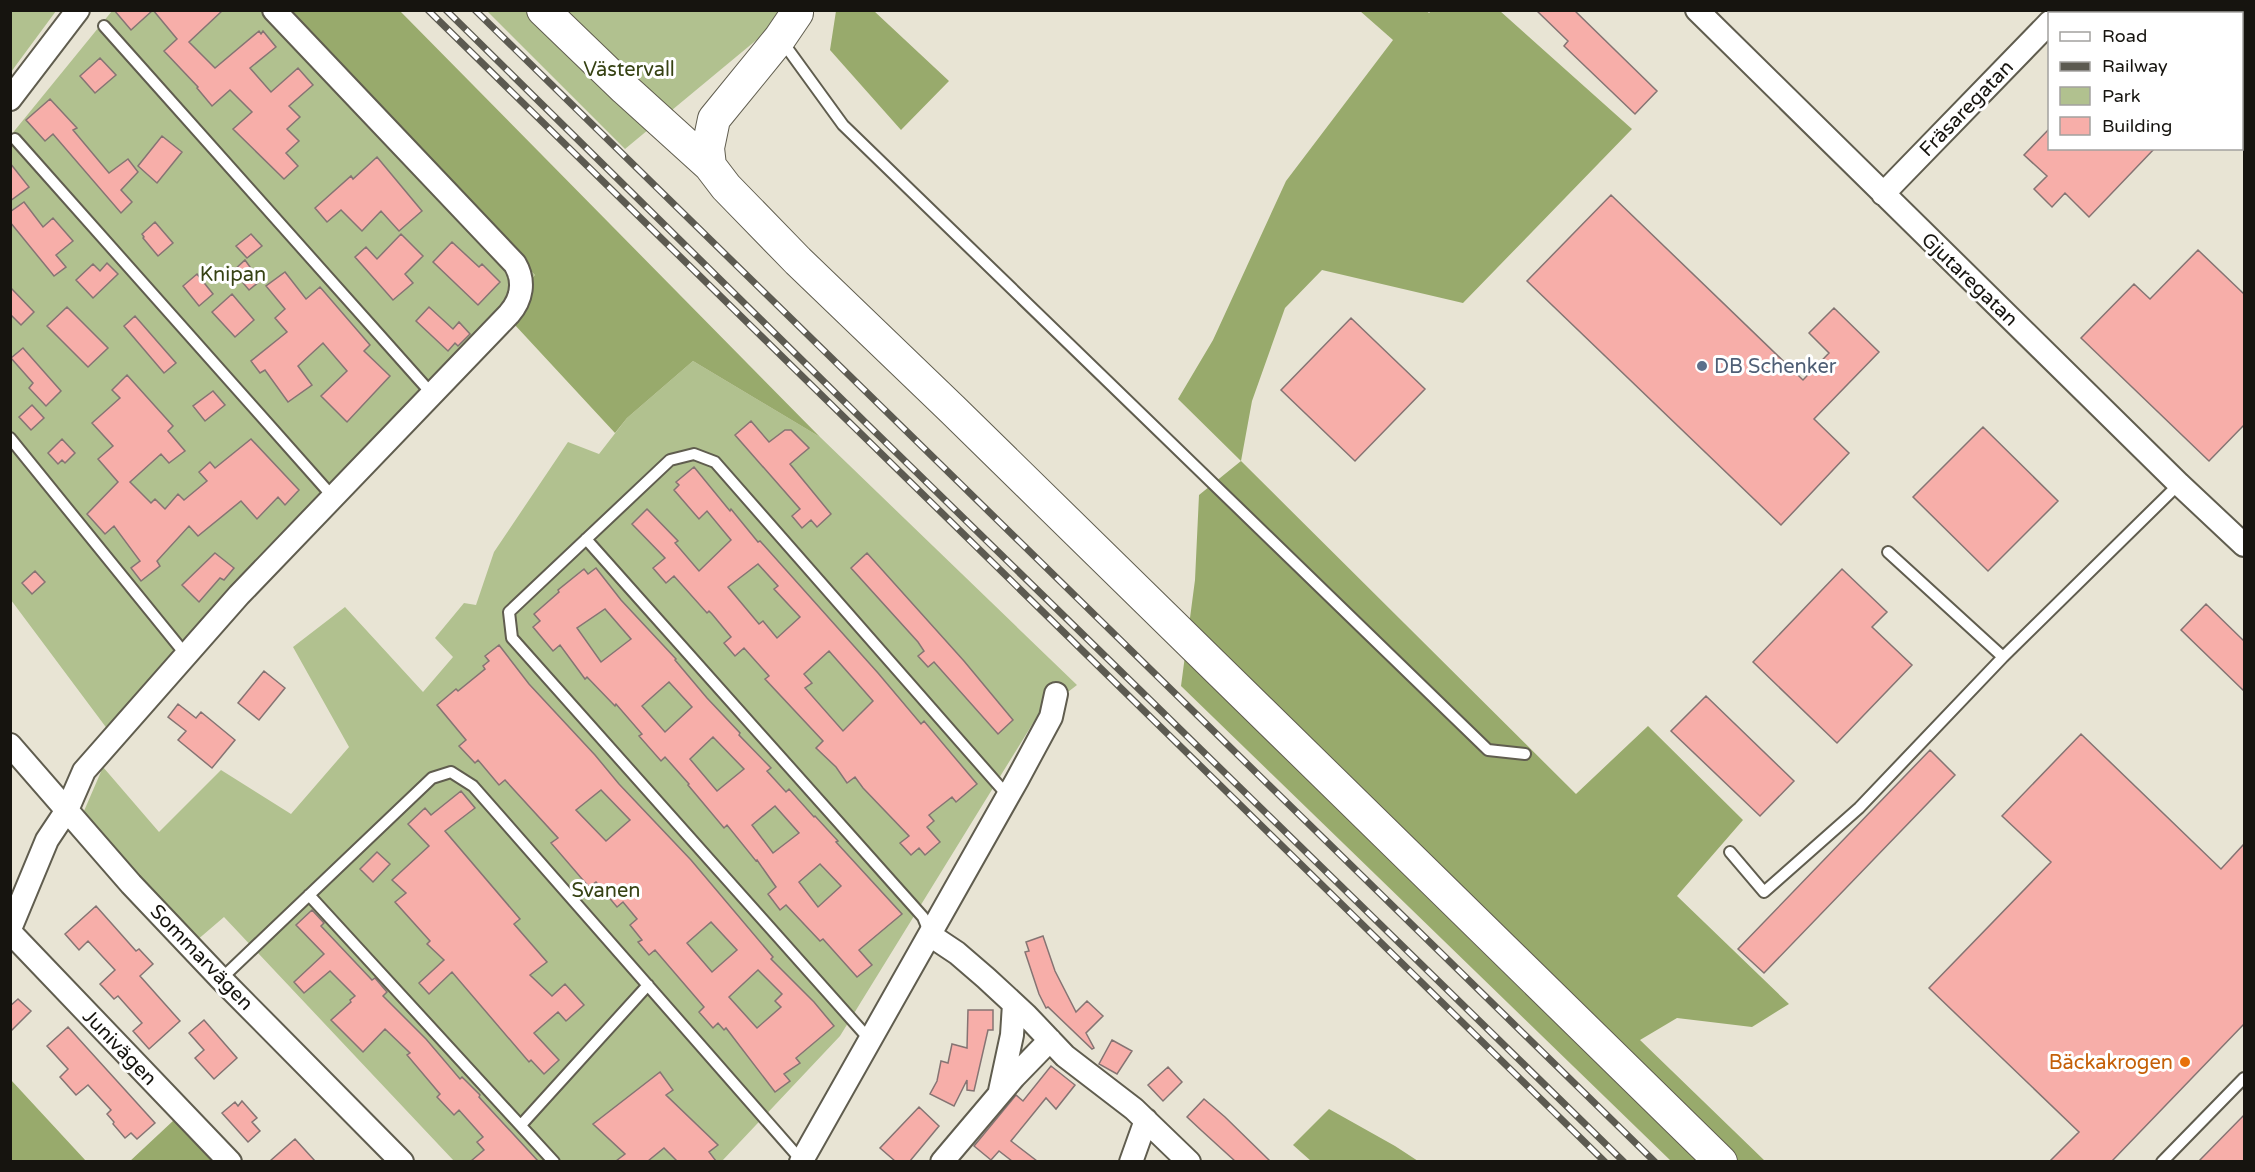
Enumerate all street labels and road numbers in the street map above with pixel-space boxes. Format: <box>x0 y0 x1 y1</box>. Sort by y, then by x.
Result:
street label: Fräsaregatan <box>1915 55 2019 162</box>
street label: Gjutaregatan <box>1916 228 2022 332</box>
street label: Sommarvägen <box>145 900 258 1016</box>
street label: Junivägen <box>77 1005 161 1091</box>

